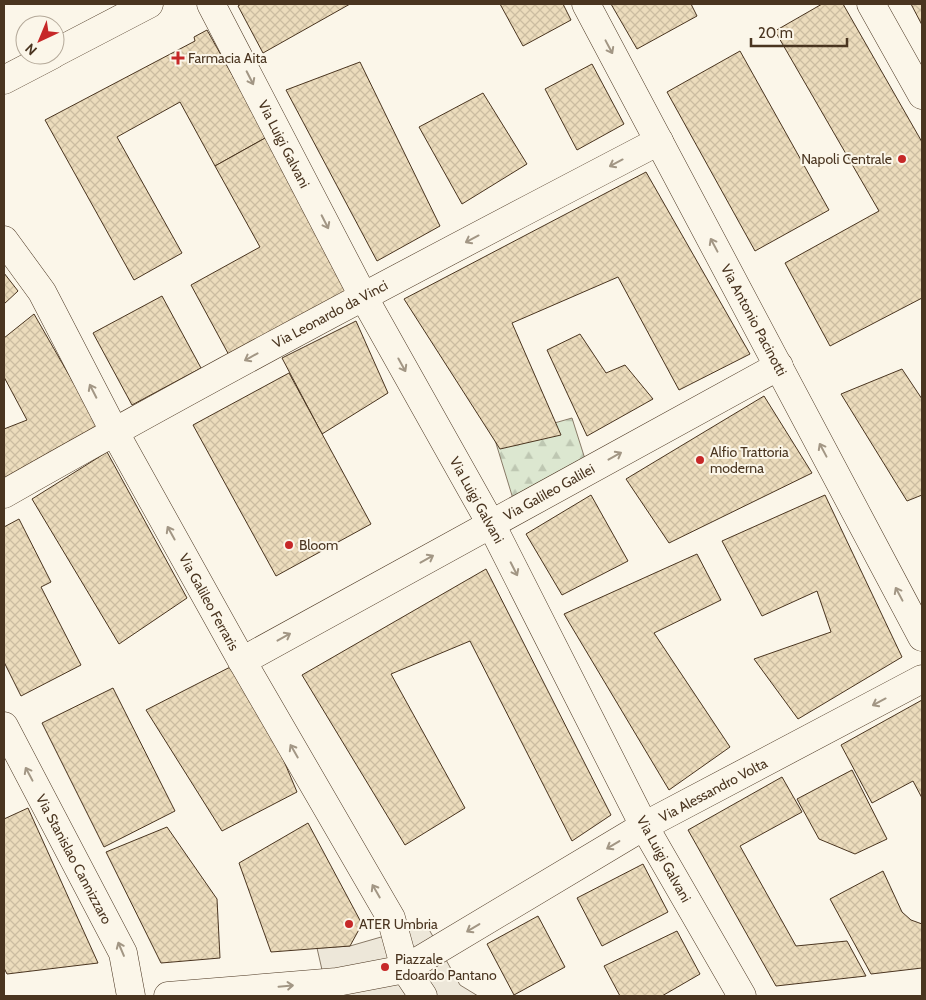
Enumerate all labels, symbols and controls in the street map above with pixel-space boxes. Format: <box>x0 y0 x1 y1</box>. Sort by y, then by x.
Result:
north arrow <box>15 15 65 65</box>
scale bar <box>751 15 847 47</box>
text: 20 m <box>758 24 793 42</box>
text: N <box>21 39 41 59</box>
one-way arrow <box>605 39 614 54</box>
place label: Farmacia Aita <box>188 49 267 67</box>
marker: Farmacia Aita <box>172 52 184 64</box>
one-way arrow <box>246 70 255 85</box>
street label: Via Luigi Galvani <box>254 97 314 191</box>
place label: Napoli Centrale <box>801 150 892 168</box>
marker: Napoli Centrale <box>896 153 908 165</box>
one-way arrow <box>609 159 624 168</box>
one-way arrow <box>320 215 330 230</box>
one-way arrow <box>465 235 480 244</box>
one-way arrow <box>709 238 718 253</box>
street label: Via Antonio Pacinotti <box>717 261 791 379</box>
street label: Via Leonardo da Vinci <box>269 276 391 352</box>
one-way arrow <box>245 352 259 362</box>
one-way arrow <box>397 358 407 372</box>
one-way arrow <box>88 384 97 399</box>
place label: Alfio Trattoria moderna <box>710 443 789 477</box>
one-way arrow <box>818 443 828 458</box>
one-way arrow <box>608 451 623 461</box>
street label: Via Luigi Galvani <box>446 454 508 546</box>
marker: Alfio Trattoria moderna <box>694 454 706 466</box>
street label: Via Galileo Galilei <box>500 460 598 524</box>
one-way arrow <box>166 526 176 541</box>
place label: Bloom <box>299 536 338 554</box>
marker: Bloom <box>283 539 295 551</box>
street label: Via Galileo Ferraris <box>175 550 243 654</box>
one-way arrow <box>419 554 434 564</box>
one-way arrow <box>510 561 519 576</box>
one-way arrow <box>894 587 903 602</box>
one-way arrow <box>277 632 292 642</box>
one-way arrow <box>872 698 887 707</box>
one-way arrow <box>289 744 298 759</box>
street label: Via Alessandro Volta <box>656 754 770 826</box>
one-way arrow <box>24 767 33 782</box>
street label: Via Stanislao Cannizzaro <box>32 791 116 927</box>
street label: Via Luigi Galvani <box>633 813 695 905</box>
one-way arrow <box>606 841 620 851</box>
one-way arrow <box>370 885 380 899</box>
place label: ATER Umbria <box>359 915 438 933</box>
marker: ATER Umbria <box>343 918 355 930</box>
one-way arrow <box>467 924 481 934</box>
one-way arrow <box>115 942 125 957</box>
place label: Piazzale Edoardo Pantano <box>395 950 497 984</box>
marker: Piazzale Edoardo Pantano <box>379 961 391 973</box>
one-way arrow <box>278 981 294 991</box>

